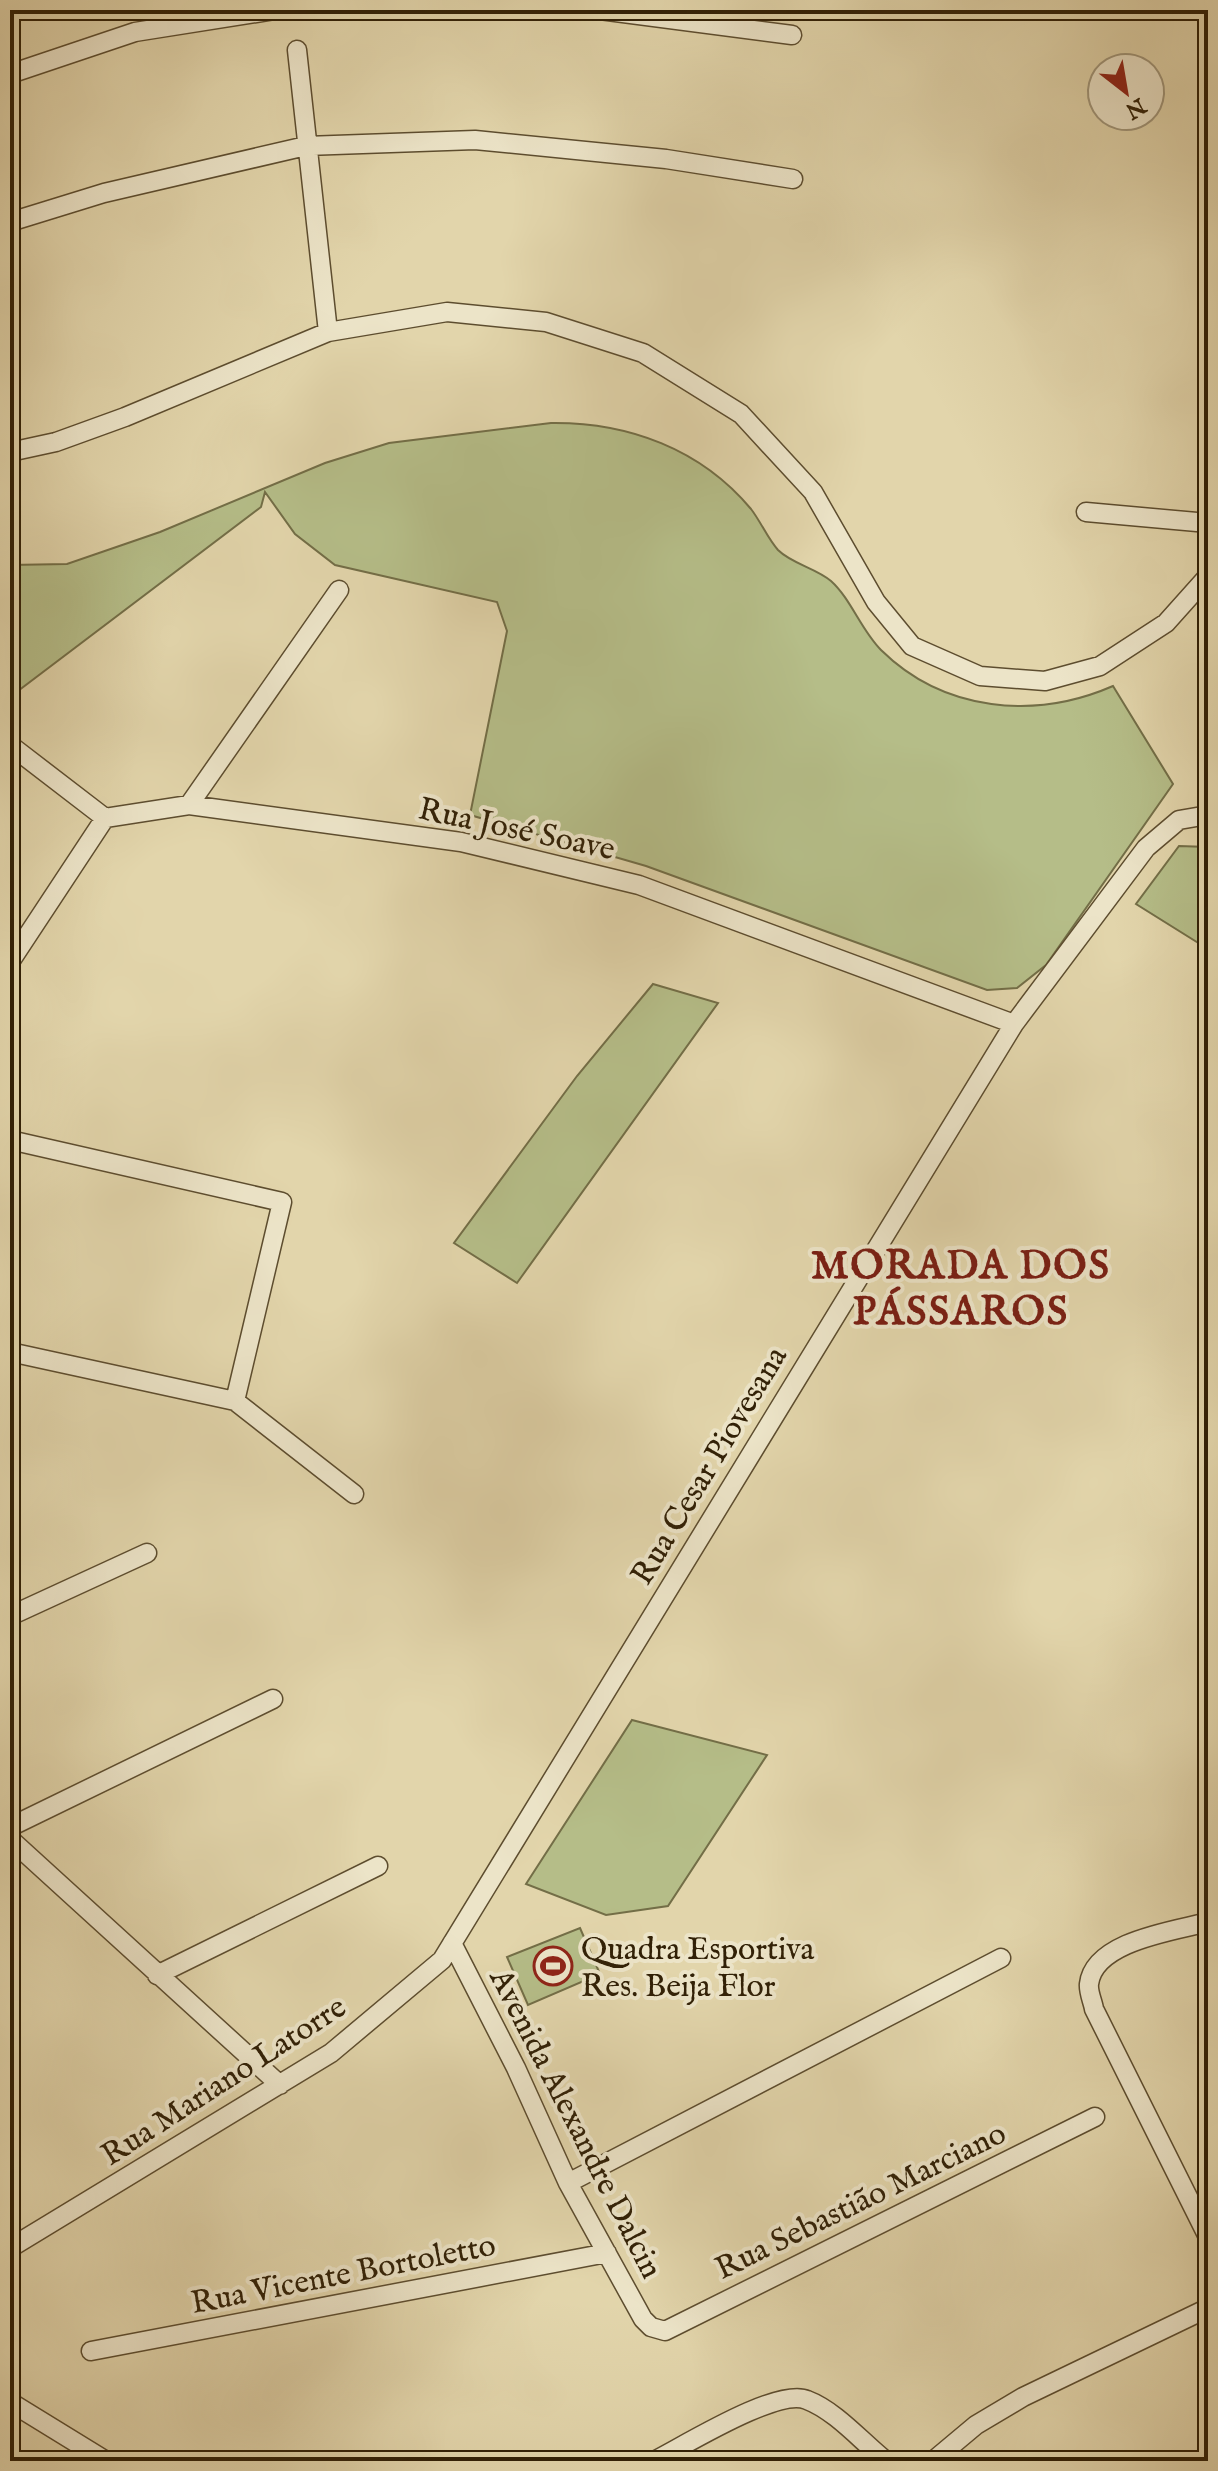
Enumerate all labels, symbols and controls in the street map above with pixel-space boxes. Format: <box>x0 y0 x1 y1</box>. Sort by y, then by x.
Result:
north arrow <box>1086 52 1166 132</box>
text: N <box>1120 90 1152 124</box>
street label: Rua José Soave <box>414 790 618 871</box>
district label: MORADA DOS PÁSSAROS <box>811 1242 1111 1339</box>
street label: Rua Cesar Piovesana <box>623 1339 798 1593</box>
place label: Quadra Esportiva Res. Beija Flor <box>581 1930 814 2008</box>
sports icon: Quadra Esportiva Res. Beija Flor <box>532 1945 574 1987</box>
street label: Avenida Alexandre Dalcin <box>478 1961 671 2286</box>
street label: Rua Mariano Latorre <box>94 1988 355 2177</box>
street label: Rua Sebastião Marciano <box>709 2114 1013 2290</box>
street label: Rua Vicente Bortoletto <box>188 2226 499 2325</box>

